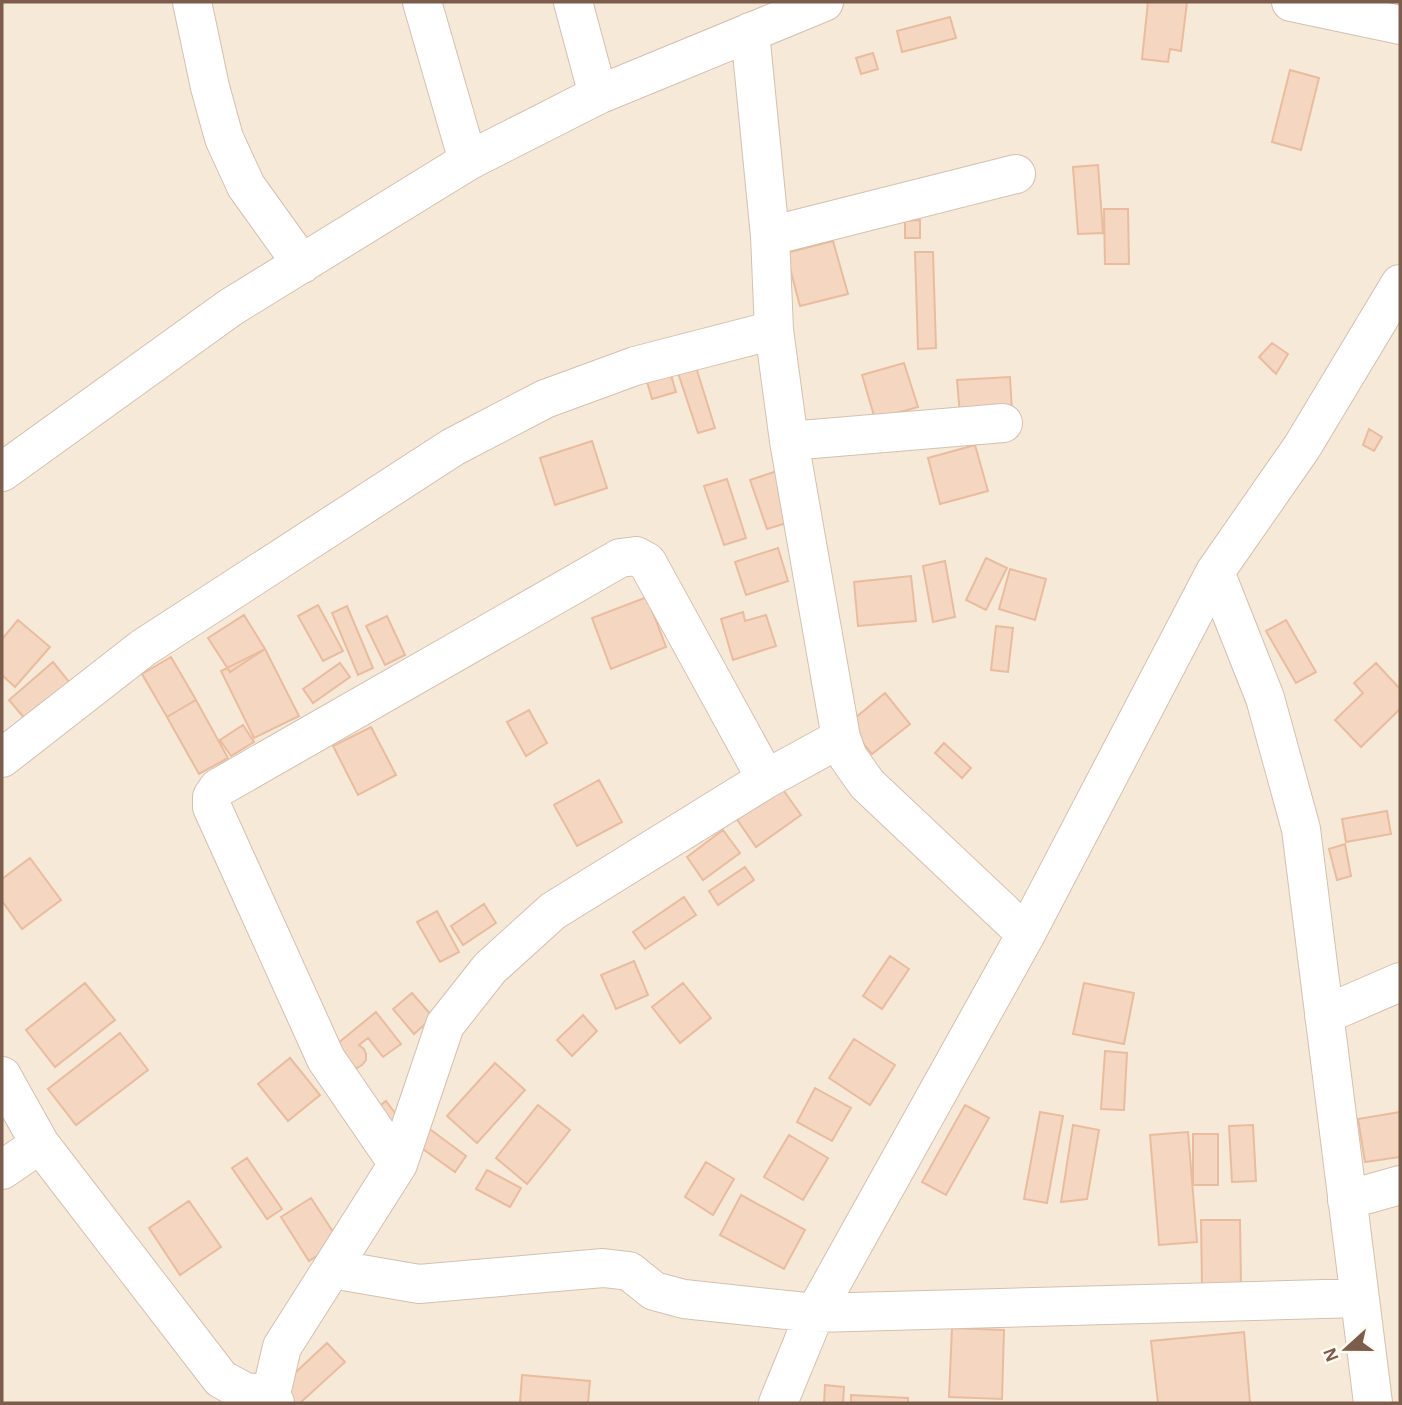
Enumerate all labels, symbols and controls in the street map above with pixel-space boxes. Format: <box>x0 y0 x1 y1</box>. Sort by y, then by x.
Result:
north arrow <box>1311 1314 1381 1384</box>
text: N <box>1320 1345 1343 1364</box>

